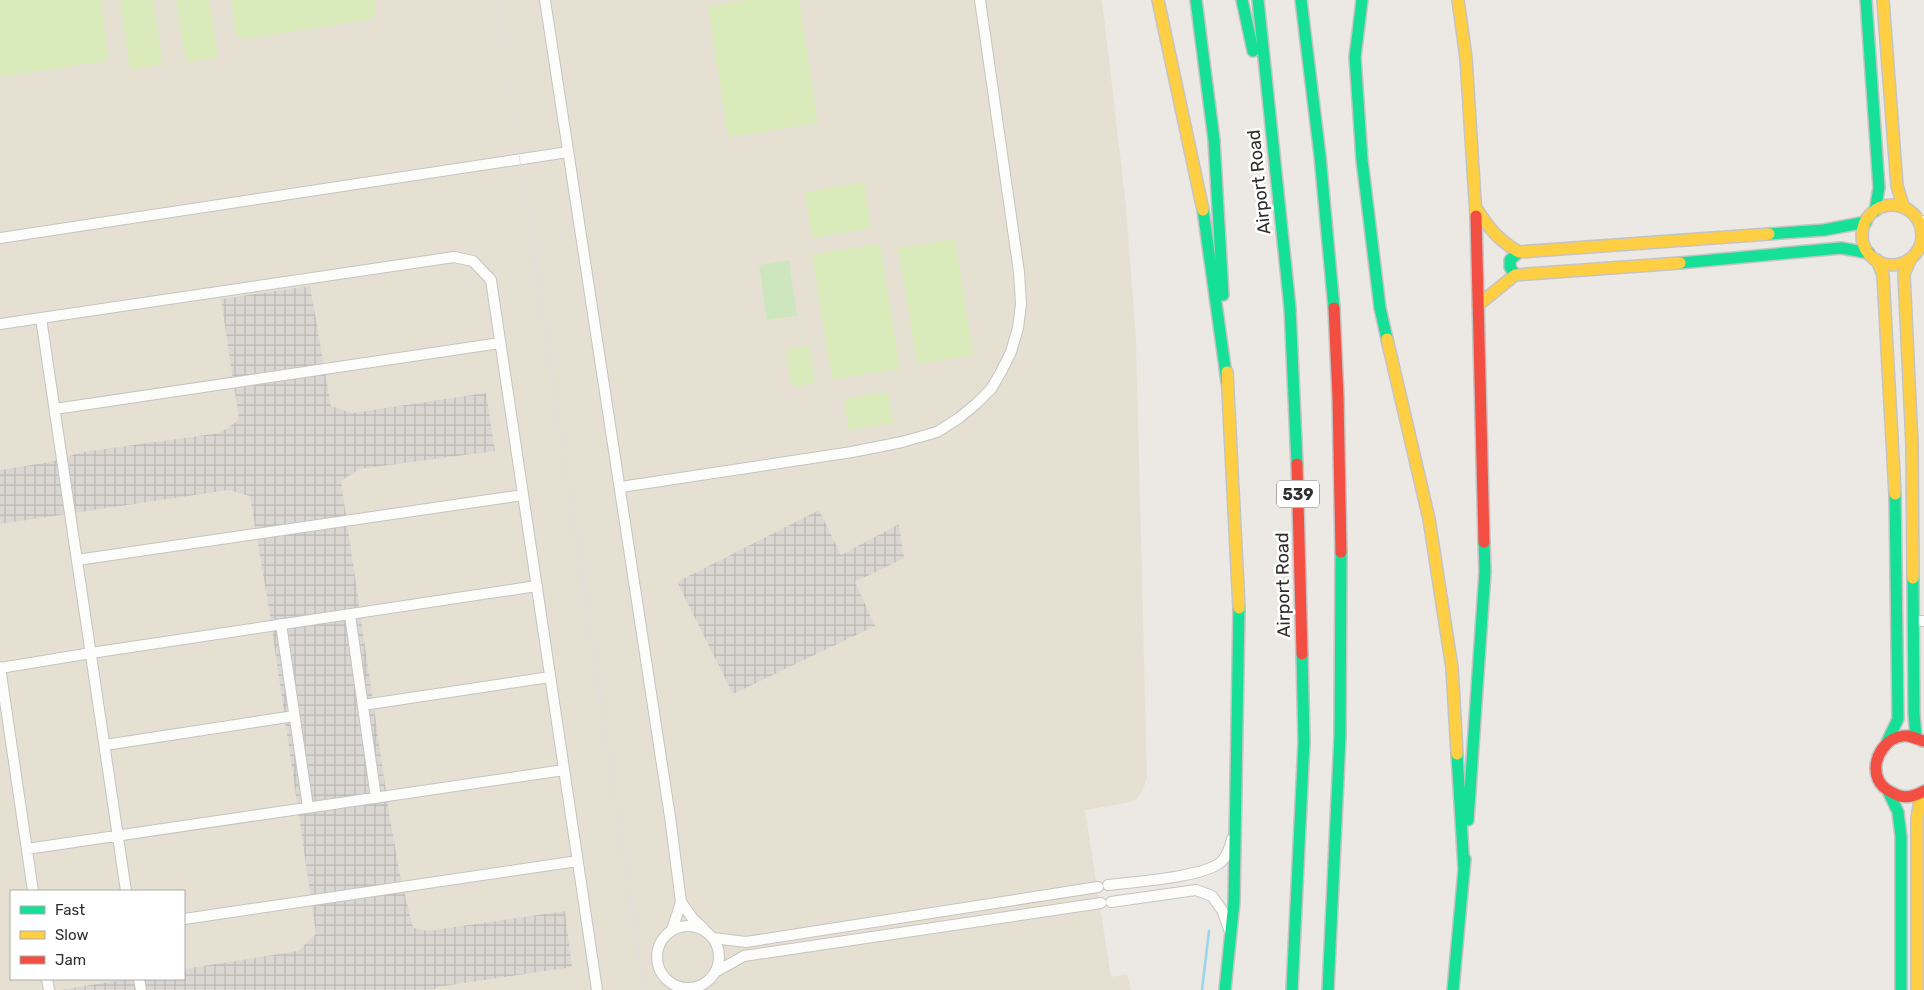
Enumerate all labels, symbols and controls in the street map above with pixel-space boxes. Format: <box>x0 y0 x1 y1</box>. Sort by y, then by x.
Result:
street label: Airport Road <box>1243 129 1275 235</box>
road number: 539 <box>1277 480 1319 508</box>
street label: Airport Road <box>1271 532 1295 638</box>
legend <box>10 890 185 980</box>
text: Fast <box>55 901 85 919</box>
text: Slow <box>55 926 88 944</box>
text: Jam <box>55 951 86 969</box>

